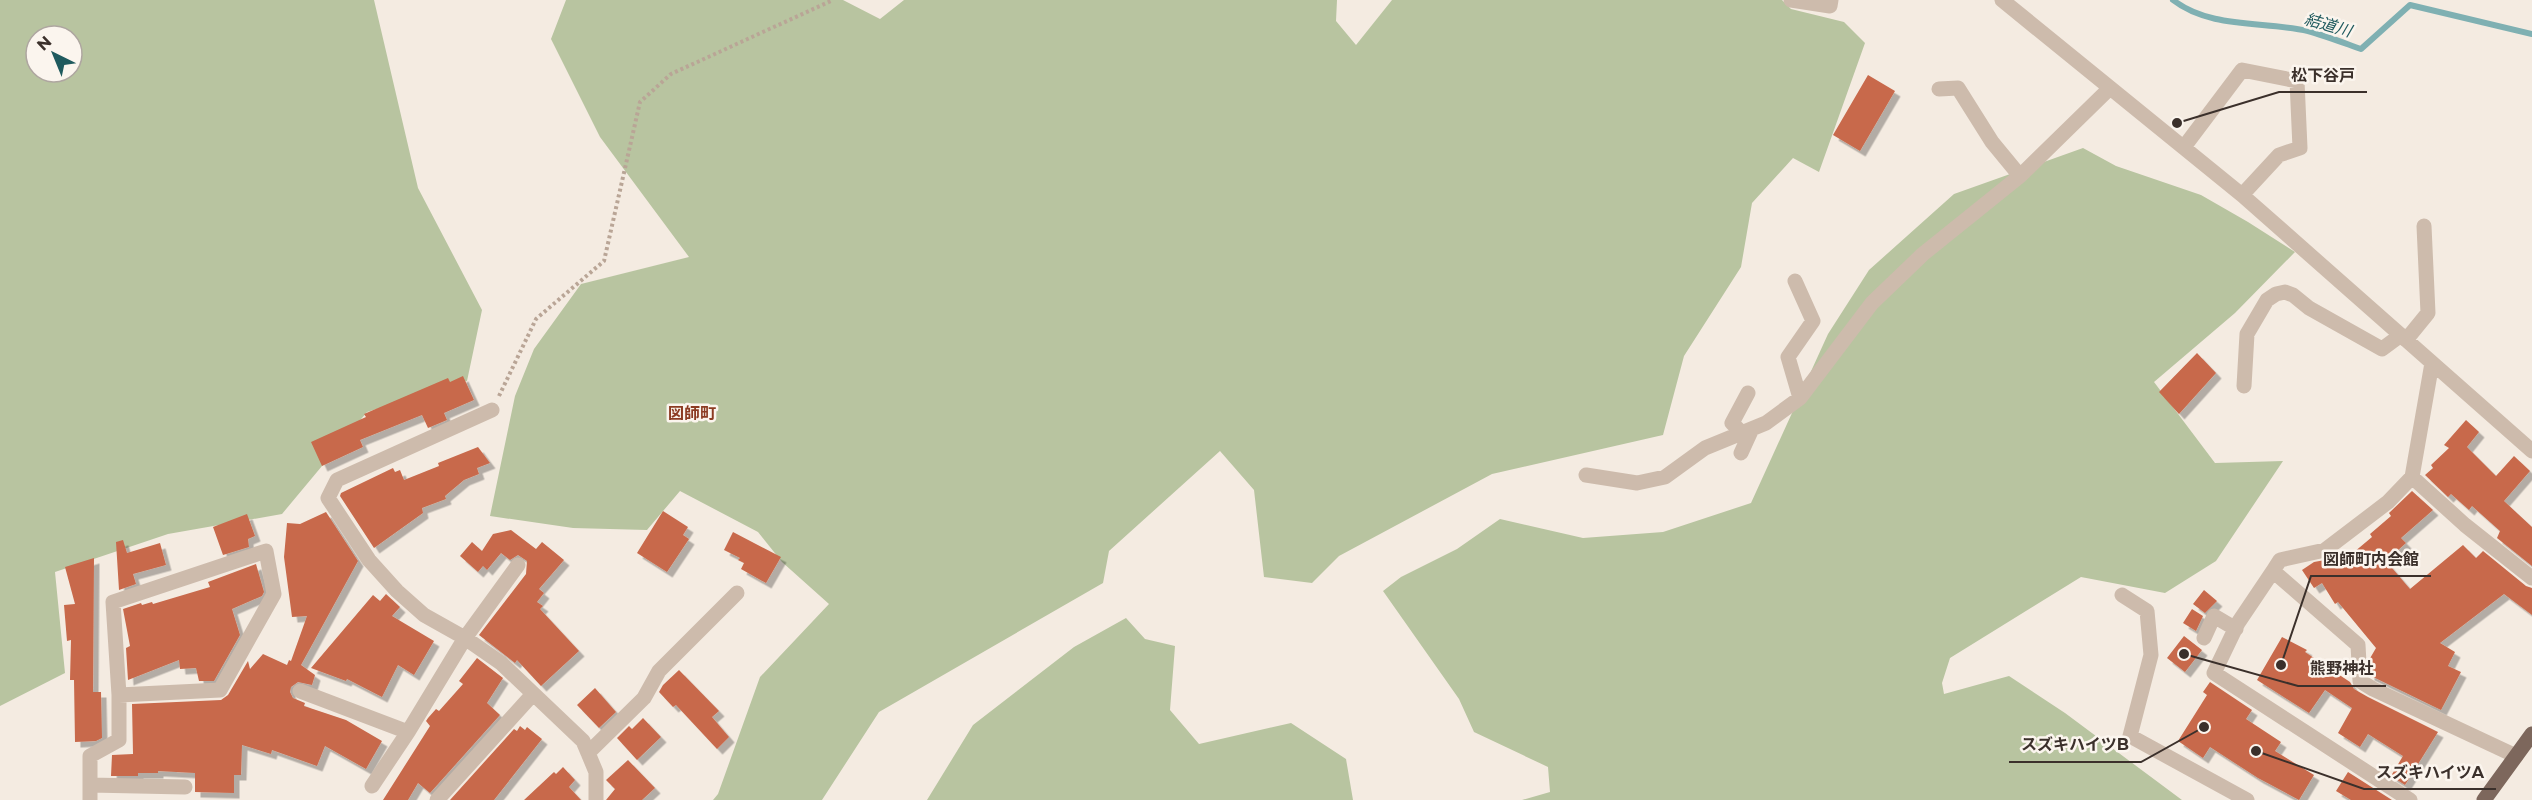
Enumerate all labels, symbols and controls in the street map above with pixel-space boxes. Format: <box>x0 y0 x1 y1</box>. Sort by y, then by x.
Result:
water label: 結道川 <box>2302 9 2356 41</box>
north arrow <box>24 24 84 84</box>
text: N <box>33 32 55 55</box>
callout: 松下谷戸 <box>2279 58 2367 92</box>
text: 松下谷戸 <box>2291 66 2355 85</box>
district label: 図師町 <box>668 404 716 423</box>
callout: 図師町内会館 <box>2311 542 2431 576</box>
text: 図師町内会館 <box>2323 550 2419 569</box>
callout: 熊野神社 <box>2298 652 2386 686</box>
text: 熊野神社 <box>2310 659 2374 678</box>
callout: スズキハイツB <box>2009 728 2141 762</box>
text: スズキハイツB <box>2021 735 2129 754</box>
callout: スズキハイツA <box>2364 755 2496 789</box>
text: スズキハイツA <box>2376 763 2485 782</box>

